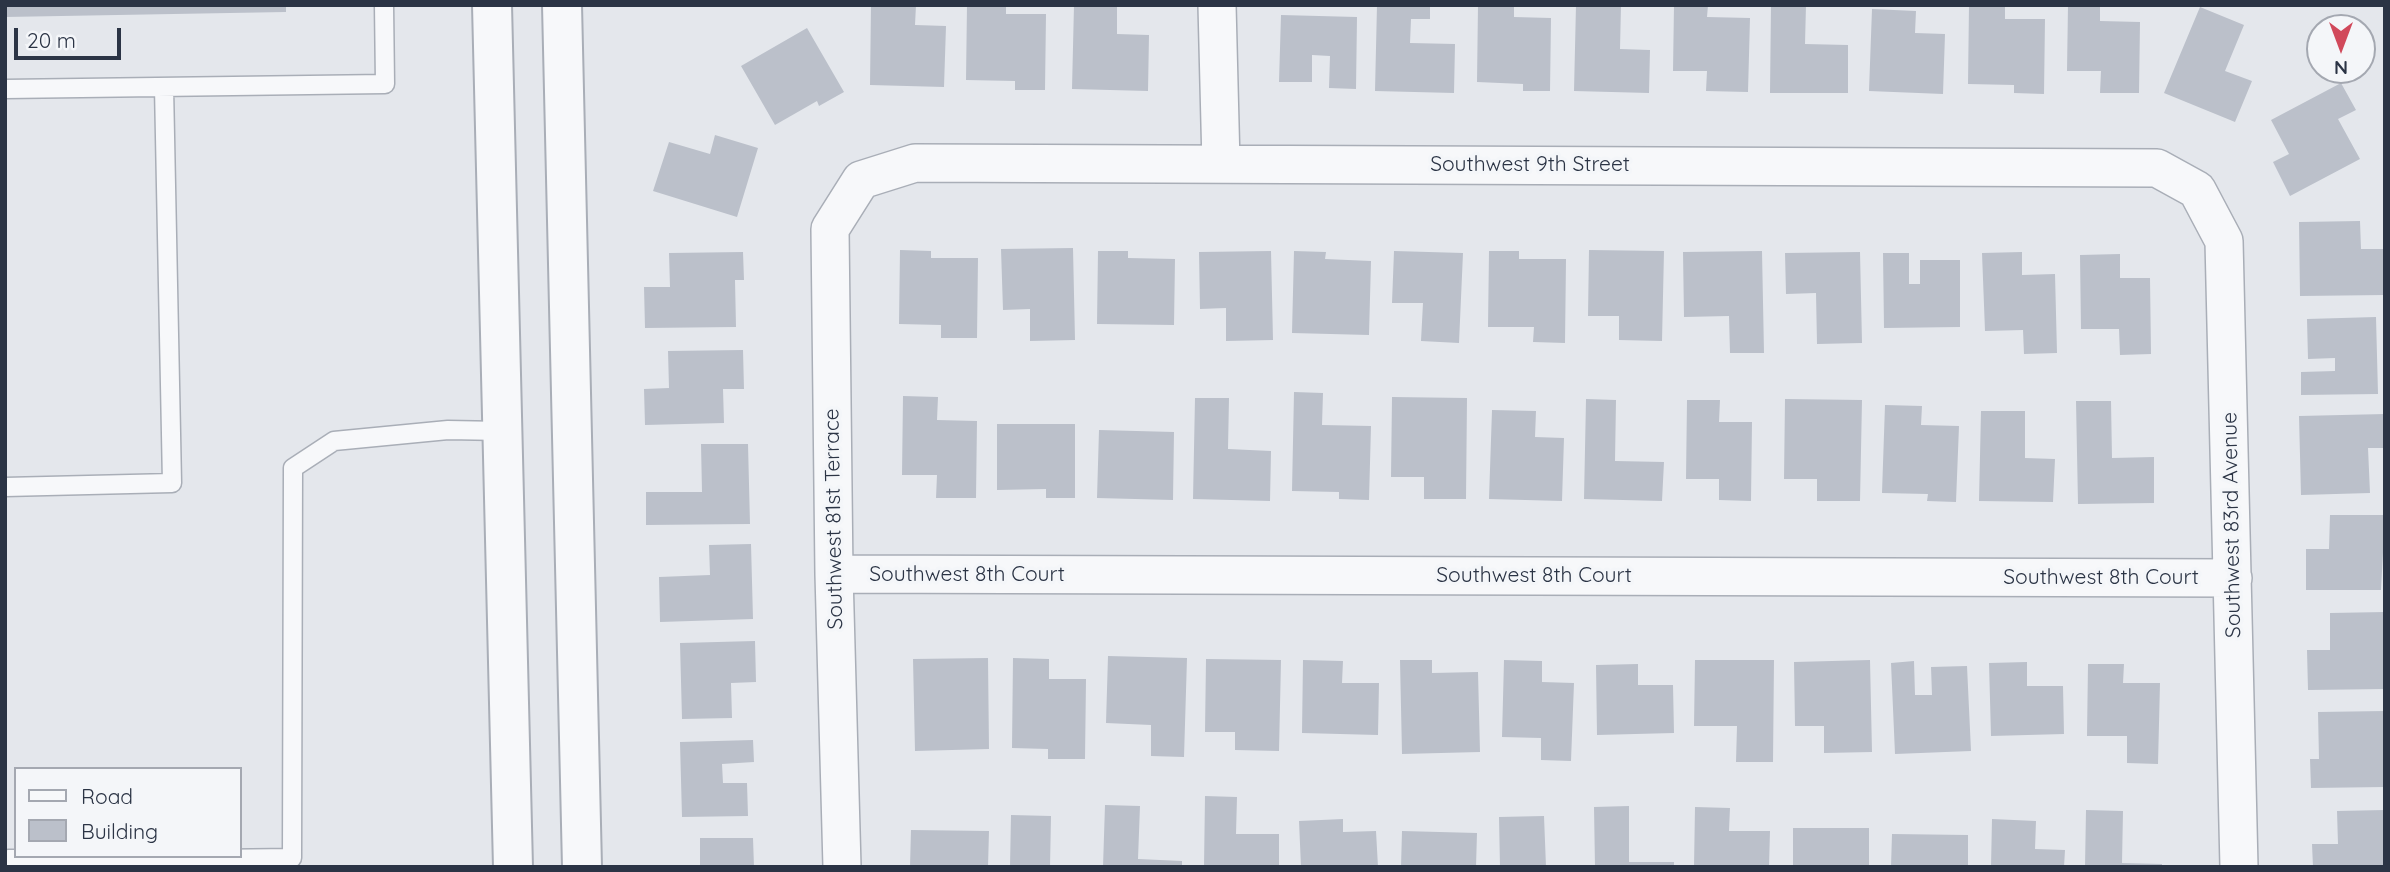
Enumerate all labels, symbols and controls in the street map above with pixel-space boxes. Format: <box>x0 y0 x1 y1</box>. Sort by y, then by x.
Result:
scale bar <box>18 14 124 58</box>
north arrow <box>2306 14 2376 84</box>
text: 20 m <box>27 27 76 53</box>
text: N <box>2334 56 2348 80</box>
street label: Southwest 9th Street <box>1430 152 1630 178</box>
street label: Southwest 81st Terrace <box>819 408 849 630</box>
street label: Southwest 83rd Avenue <box>2217 412 2247 638</box>
street label: Southwest 8th Court <box>869 562 1065 588</box>
street label: Southwest 8th Court <box>1436 563 1632 589</box>
street label: Southwest 8th Court <box>2003 565 2199 591</box>
legend <box>14 767 242 858</box>
text: Road <box>81 783 133 809</box>
text: Building <box>81 818 158 844</box>

